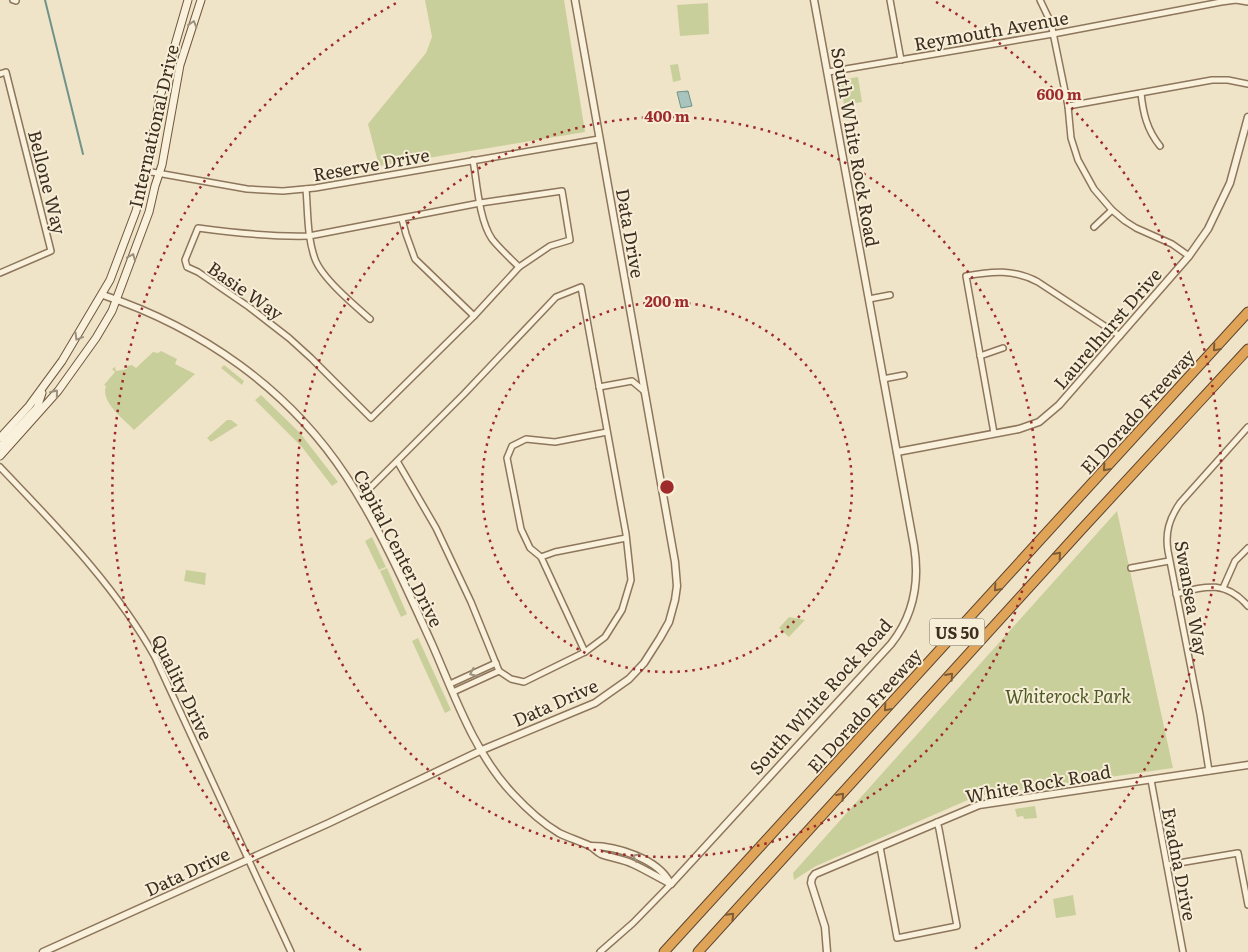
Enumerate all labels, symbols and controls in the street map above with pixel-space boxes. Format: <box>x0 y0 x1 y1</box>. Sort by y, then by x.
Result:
street label: Reymouth Avenue <box>912 3 1070 57</box>
one-way arrow <box>187 20 197 28</box>
street label: International Drive <box>121 42 185 210</box>
street label: South White Rock Road <box>825 45 887 249</box>
text: 600 m <box>1036 82 1082 105</box>
text: 400 m <box>644 104 690 127</box>
street label: Bellone Way <box>22 127 74 238</box>
street label: Reserve Drive <box>311 140 431 188</box>
street label: Data Drive <box>610 186 652 280</box>
one-way arrow <box>126 253 136 262</box>
street label: Basie Way <box>203 254 290 326</box>
street label: Laurelhurst Drive <box>1047 261 1167 395</box>
text: 200 m <box>645 289 689 312</box>
one-way arrow <box>74 331 84 340</box>
street label: El Dorado Freeway <box>1073 342 1201 480</box>
one-way arrow <box>1213 342 1222 351</box>
one-way arrow <box>50 390 58 399</box>
one-way arrow <box>1103 463 1112 472</box>
street label: Capital Center Drive <box>348 464 450 632</box>
centre of rings <box>658 478 676 496</box>
street label: Swansea Way <box>1169 538 1216 658</box>
one-way arrow <box>1053 551 1062 560</box>
one-way arrow <box>994 583 1003 592</box>
street label: South White Rock Road <box>742 612 898 780</box>
road number: US 50 <box>930 618 984 646</box>
street label: Quality Drive <box>146 630 220 744</box>
street label: El Dorado Freeway <box>800 641 928 779</box>
one-way arrow <box>469 667 478 678</box>
street label: Data Drive <box>508 671 602 733</box>
one-way arrow <box>944 672 953 681</box>
park label: Whiterock Park <box>1005 682 1131 709</box>
one-way arrow <box>884 703 893 712</box>
street label: White Rock Road <box>963 757 1113 809</box>
one-way arrow <box>835 793 844 802</box>
street label: Evadna Drive <box>1156 805 1204 923</box>
street label: Data Drive <box>140 840 234 902</box>
one-way arrow <box>632 852 641 863</box>
one-way arrow <box>725 913 734 922</box>

